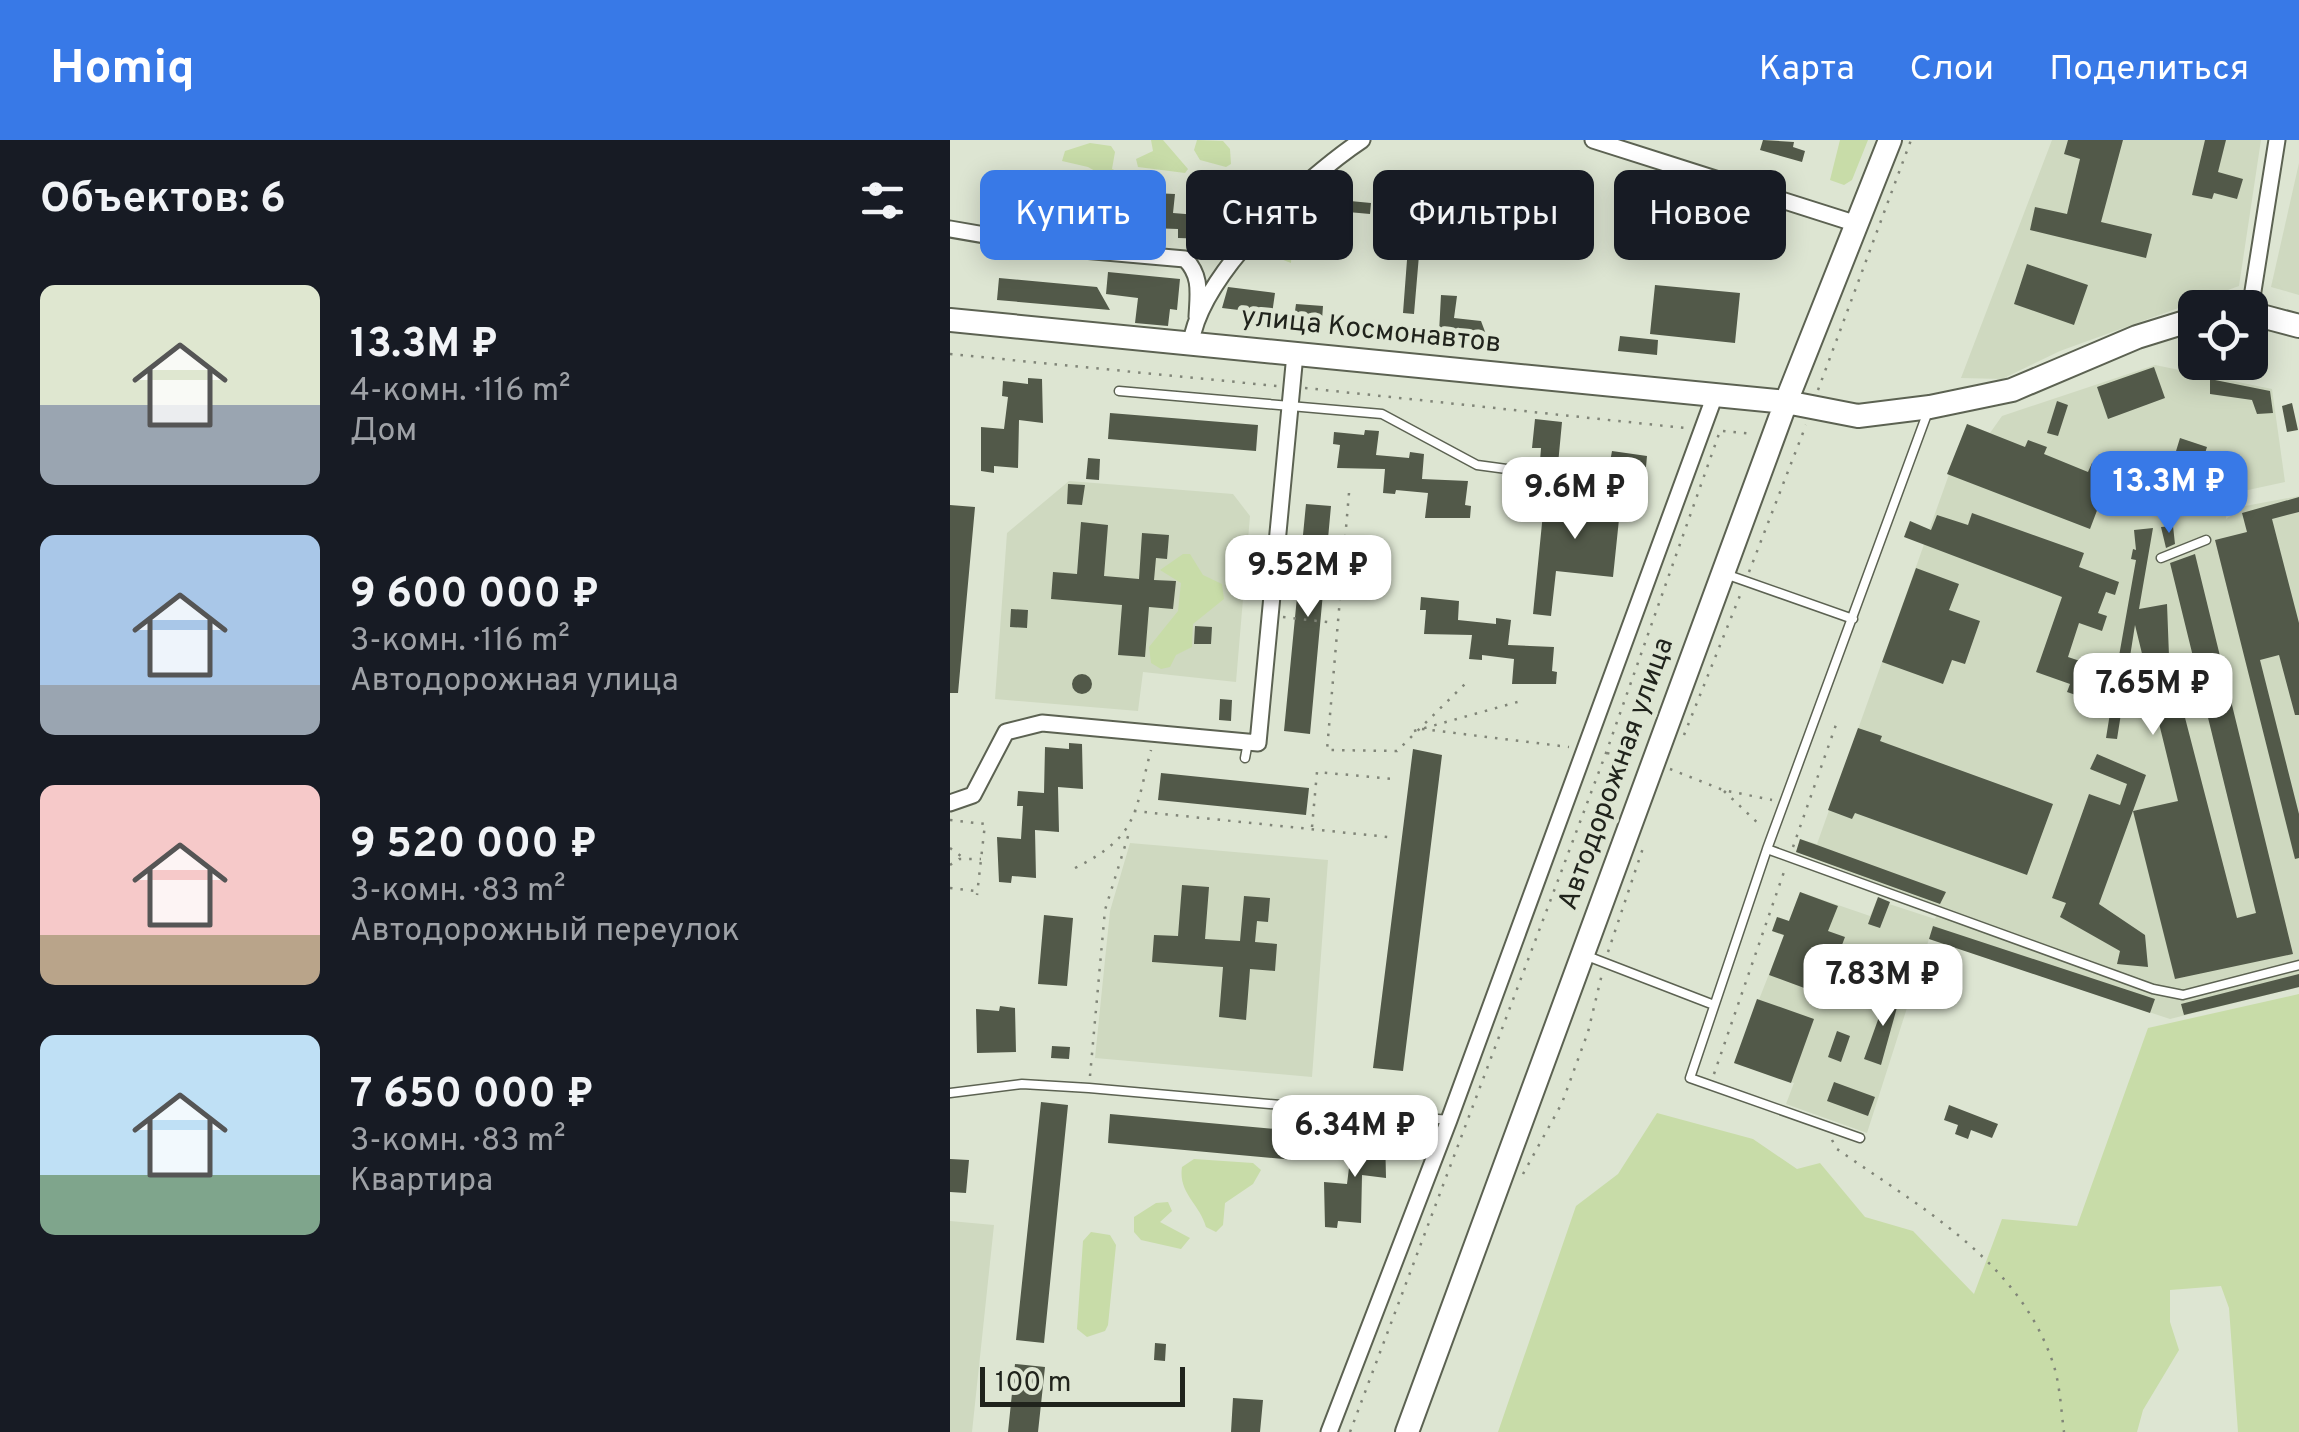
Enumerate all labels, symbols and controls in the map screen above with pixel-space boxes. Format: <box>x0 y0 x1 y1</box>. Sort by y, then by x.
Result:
text: Homiq <box>50 40 195 100</box>
text: Карта <box>1759 48 1855 92</box>
text: Слои <box>1910 48 1994 92</box>
text: Поделиться <box>2049 48 2249 92</box>
chip: Купить <box>980 170 1166 260</box>
chip: Снять <box>1186 170 1353 260</box>
chip: Фильтры <box>1373 170 1594 260</box>
chip: Новое <box>1614 170 1786 260</box>
icon: filters <box>855 173 910 228</box>
text: Объектов: 6 <box>40 174 286 227</box>
map controls <box>2178 290 2268 380</box>
button: locate <box>2178 290 2268 380</box>
street label: улица Космонавтов <box>1239 299 1503 363</box>
text: 13.3M ₽ <box>350 319 498 372</box>
icon: home <box>120 325 240 445</box>
text: 4-комн. · 116 m² <box>350 372 571 412</box>
text: Дом <box>350 412 417 452</box>
pin: 13.3M ₽ <box>2077 451 2261 536</box>
pin: 9.6M ₽ <box>1494 457 1656 542</box>
text: 13.3M ₽ <box>2112 463 2226 503</box>
text: 9.6M ₽ <box>1524 469 1626 509</box>
pin: 9.52M ₽ <box>1216 535 1400 620</box>
text: 9.52M ₽ <box>1247 547 1369 587</box>
text: 9 600 000 ₽ <box>350 569 599 622</box>
icon: home <box>120 575 240 695</box>
text: 3-комн. · 116 m² <box>350 622 570 662</box>
street label: Автодорожная улица <box>1551 633 1683 915</box>
pin: 7.65M ₽ <box>2061 653 2245 738</box>
text: Автодорожная улица <box>350 662 678 702</box>
text: 7.65M ₽ <box>2095 665 2211 705</box>
text: 9 520 000 ₽ <box>350 819 597 872</box>
icon: home <box>120 825 240 945</box>
text: 3-комн. · 83 m² <box>350 872 566 912</box>
text: Автодорожный переулок <box>350 912 740 952</box>
pin: 7.83M ₽ <box>1791 944 1975 1029</box>
text: 7.83M ₽ <box>1826 956 1941 996</box>
text: 7 650 000 ₽ <box>350 1069 594 1122</box>
icon: home <box>120 1075 240 1195</box>
pin: 6.34M ₽ <box>1263 1095 1447 1180</box>
text: 6.34M ₽ <box>1294 1107 1416 1147</box>
text: 3-комн. · 83 m² <box>350 1122 566 1162</box>
text: Квартира <box>350 1162 493 1202</box>
scale bar <box>980 1362 1185 1406</box>
text: 100 m <box>995 1366 1071 1402</box>

